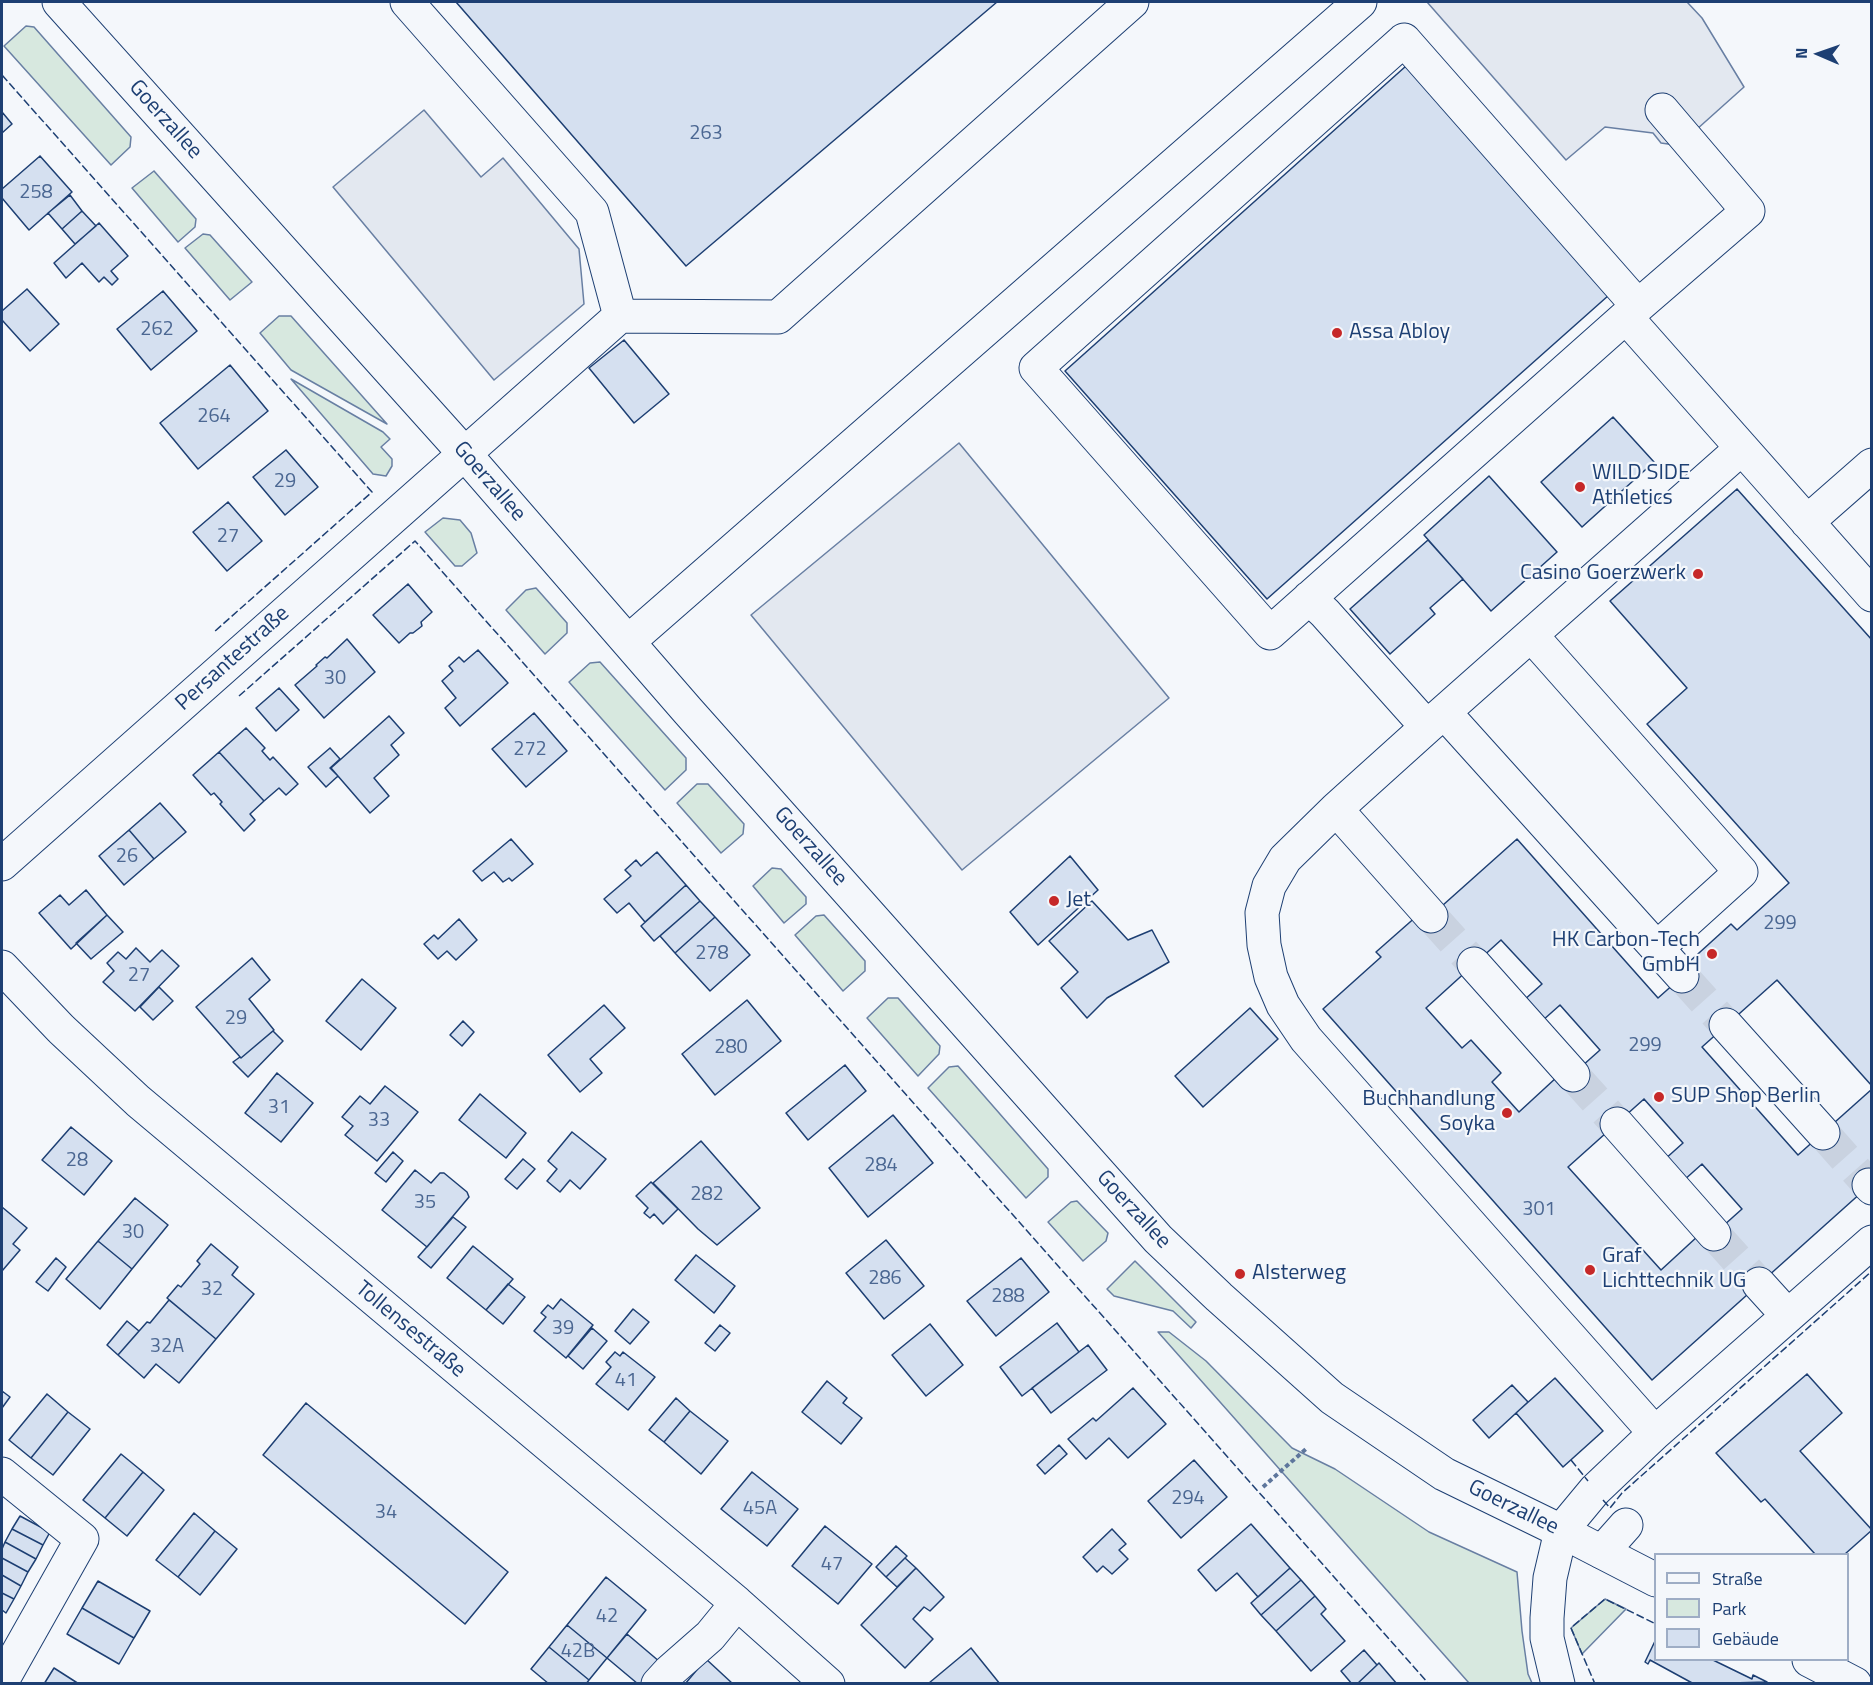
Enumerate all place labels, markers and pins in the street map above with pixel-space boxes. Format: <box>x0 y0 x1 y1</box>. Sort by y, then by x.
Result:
place label: Assa Abloy <box>1349 320 1450 346</box>
marker: Assa Abloy <box>1330 326 1344 340</box>
place label: WILD SIDE Athletics <box>1592 461 1690 512</box>
marker: WILD SIDE Athletics <box>1573 480 1587 494</box>
place label: Casino Goerzwerk <box>1520 561 1686 587</box>
marker: Casino Goerzwerk <box>1691 567 1705 581</box>
place label: Jet <box>1066 888 1091 914</box>
marker: Jet <box>1047 894 1061 908</box>
place label: HK Carbon-Tech GmbH <box>1552 928 1700 980</box>
marker: HK Carbon-Tech GmbH <box>1705 947 1719 961</box>
place label: SUP Shop Berlin <box>1671 1084 1821 1110</box>
place label: Buchhandlung Soyka <box>1362 1087 1495 1138</box>
marker: SUP Shop Berlin <box>1652 1090 1666 1104</box>
marker: Buchhandlung Soyka <box>1500 1106 1514 1120</box>
place label: Graf Lichttechnik UG <box>1602 1244 1746 1296</box>
place label: Alsterweg <box>1252 1261 1346 1287</box>
marker: Graf Lichttechnik UG <box>1583 1263 1597 1277</box>
marker: Alsterweg <box>1233 1267 1247 1281</box>

